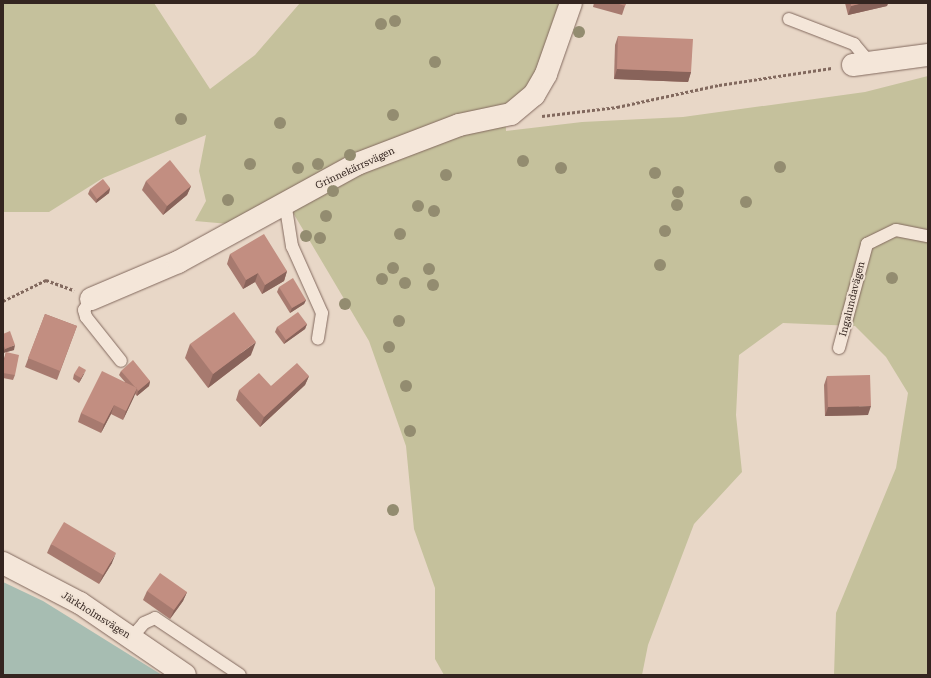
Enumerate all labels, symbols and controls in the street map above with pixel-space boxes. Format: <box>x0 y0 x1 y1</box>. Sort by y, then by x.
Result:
street label: Grinnekärrsvägen <box>313 144 397 192</box>
street label: Ingalundavägen <box>837 260 867 338</box>
street label: Järkholmsvägen <box>59 589 133 641</box>

